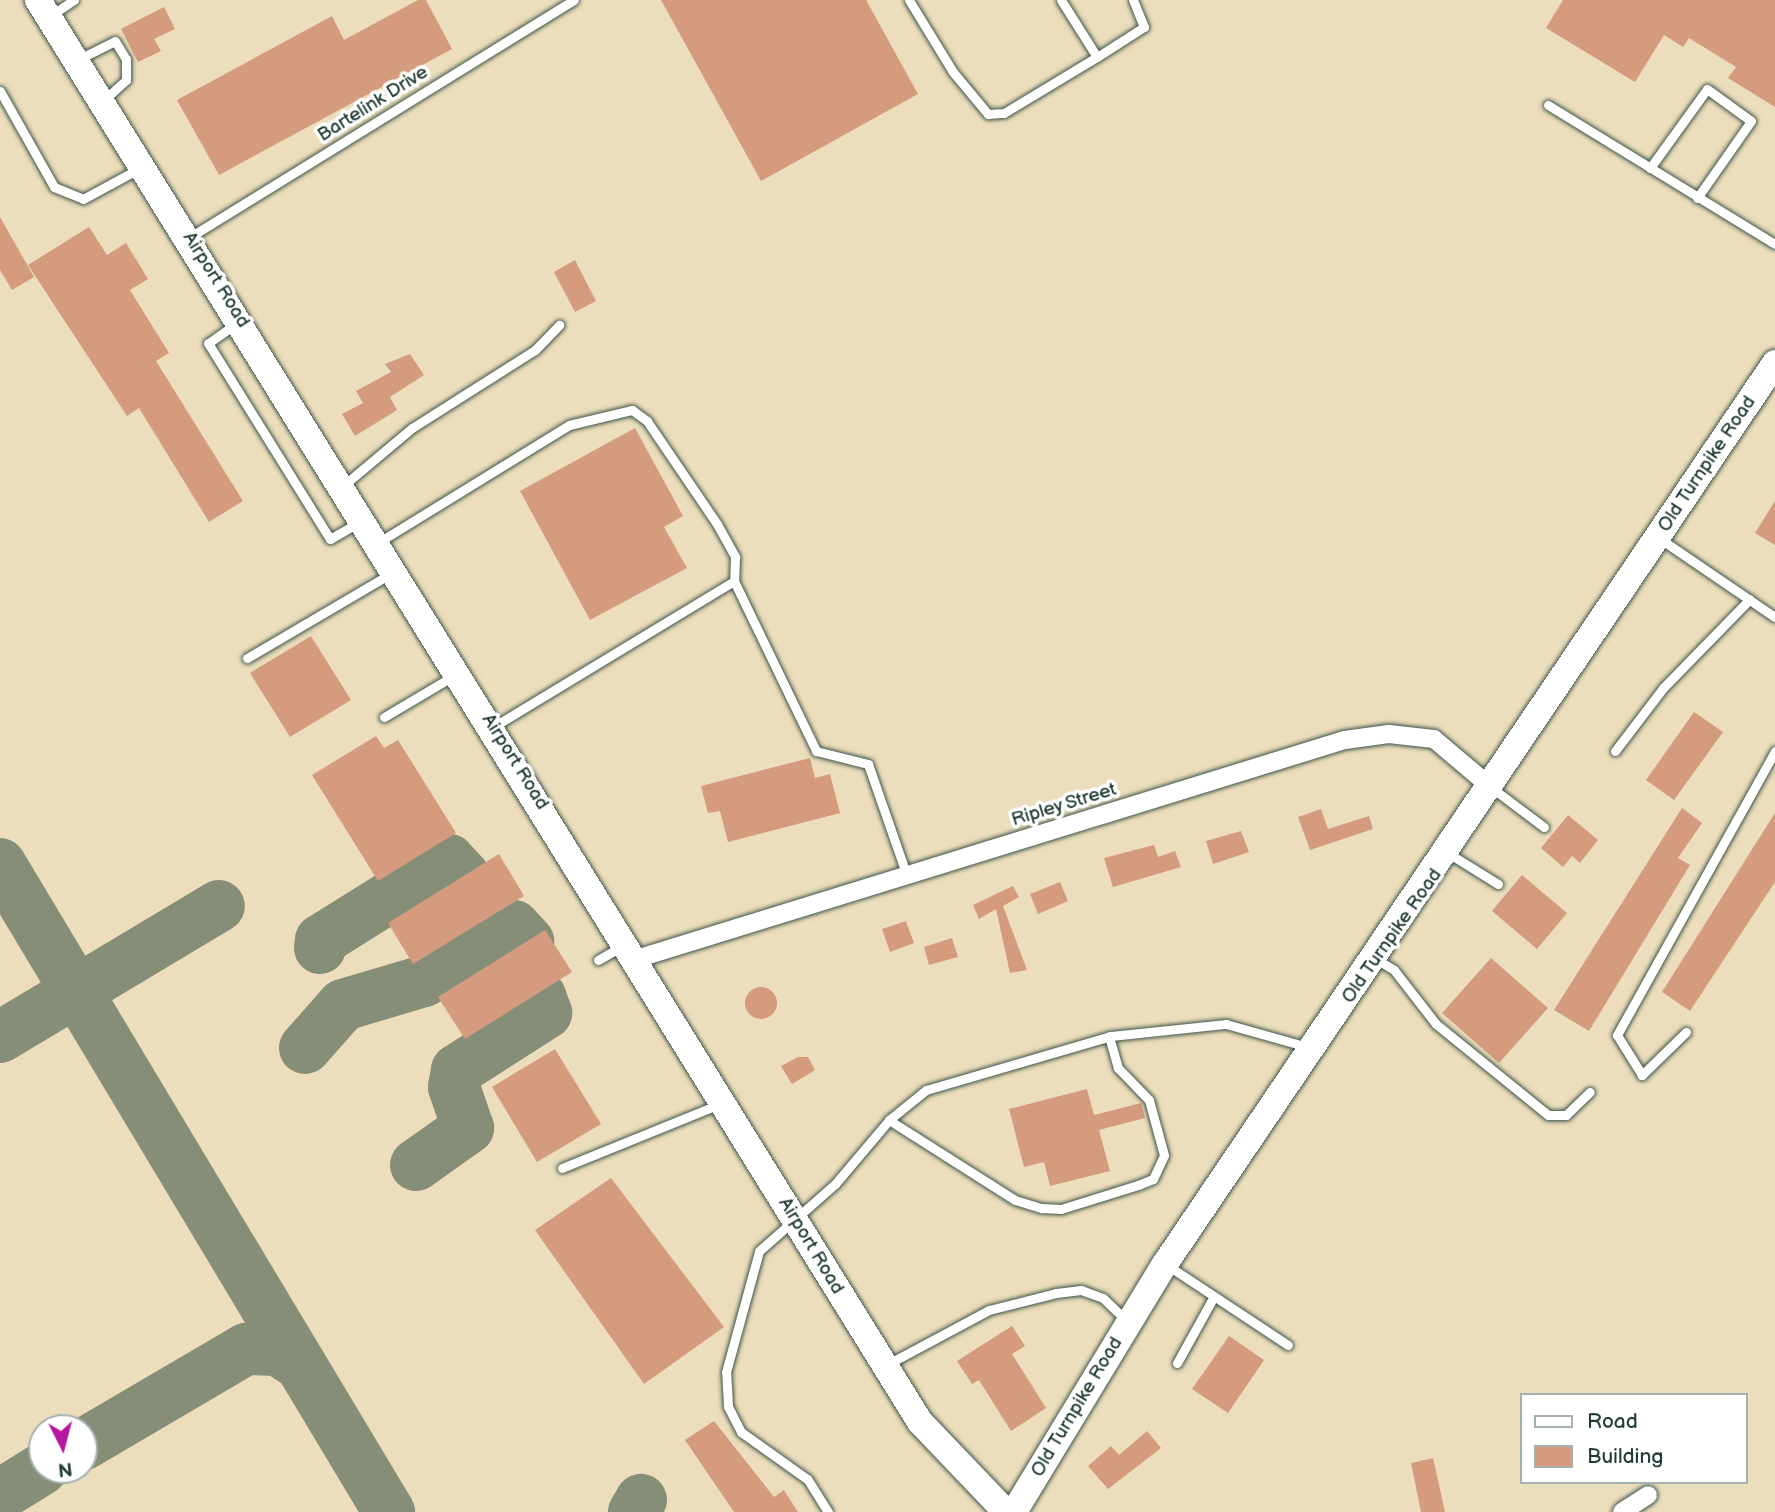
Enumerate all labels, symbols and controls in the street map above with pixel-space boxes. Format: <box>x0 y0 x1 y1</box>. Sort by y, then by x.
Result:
street label: Bartelink Drive <box>314 61 432 147</box>
street label: Airport Road <box>178 228 254 332</box>
street label: Old Turnpike Road <box>1653 391 1761 537</box>
street label: Airport Road <box>477 710 553 814</box>
street label: Ripley Street <box>1008 778 1120 832</box>
street label: Old Turnpike Road <box>1337 864 1447 1008</box>
street label: Airport Road <box>773 1194 849 1298</box>
street label: Old Turnpike Road <box>1026 1333 1128 1481</box>
legend <box>1520 1393 1747 1484</box>
text: Road <box>1587 1409 1638 1434</box>
north arrow <box>28 1414 98 1484</box>
text: Building <box>1587 1444 1663 1469</box>
text: N <box>57 1456 73 1481</box>

